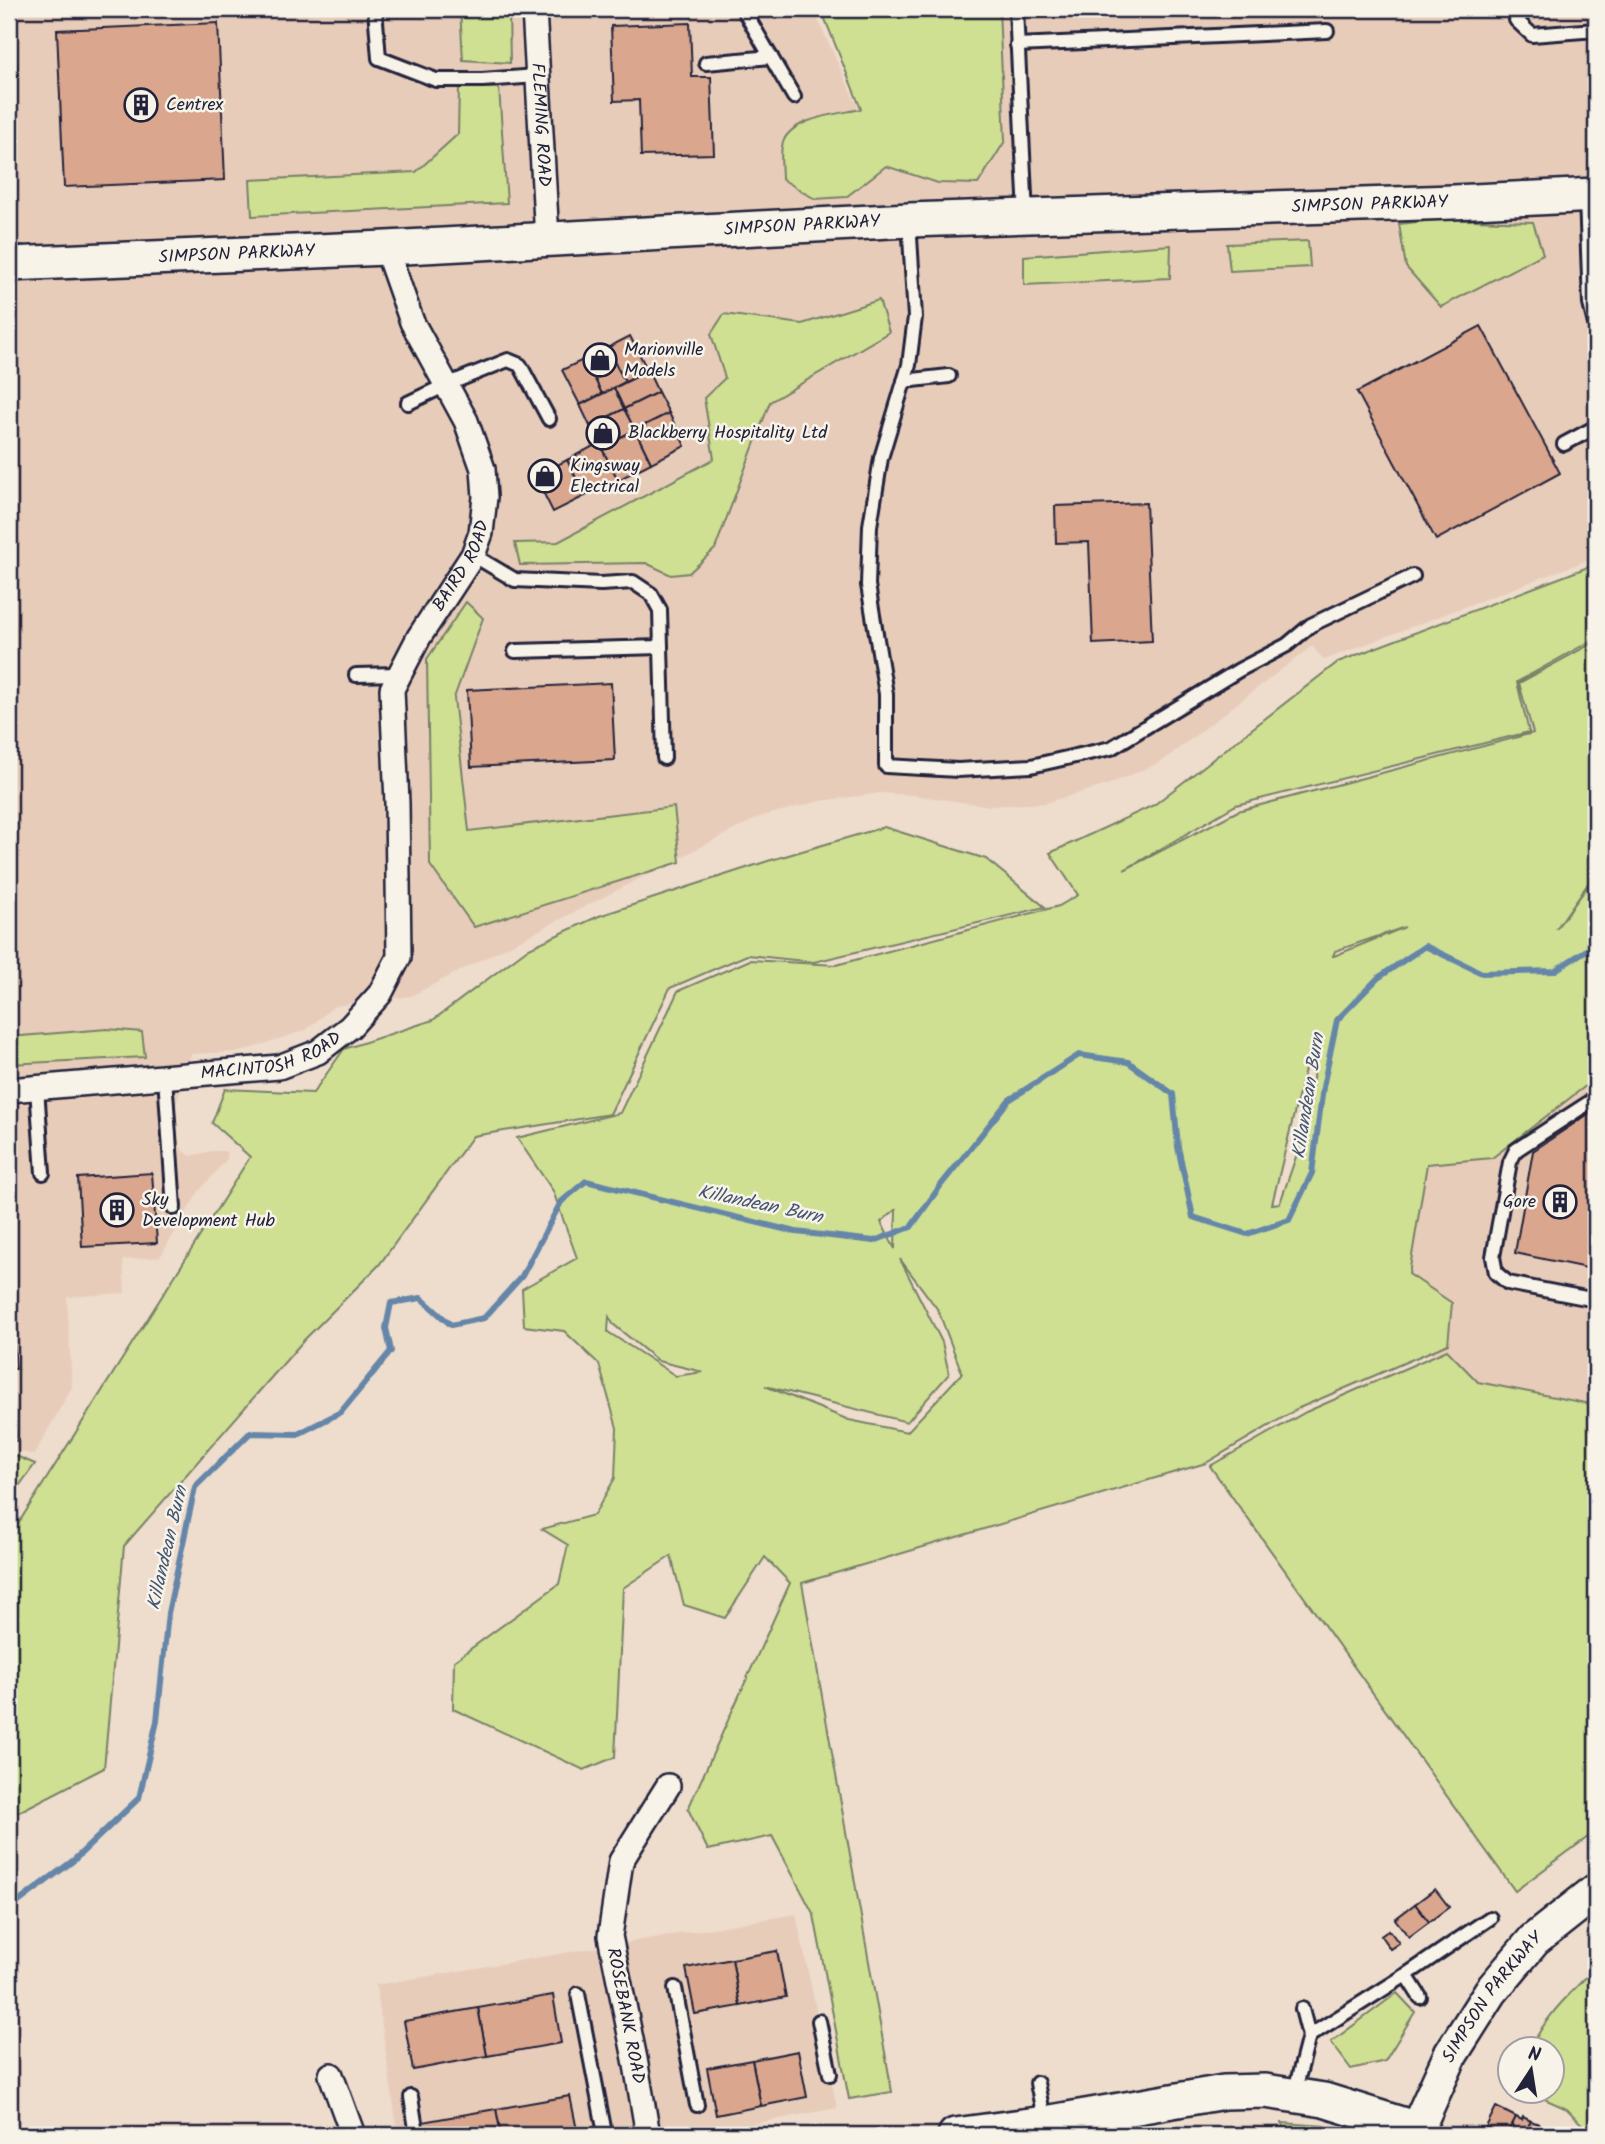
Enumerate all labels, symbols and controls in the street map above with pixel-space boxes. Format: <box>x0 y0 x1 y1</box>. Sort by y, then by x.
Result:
street label: FLEMING ROAD <box>523 62 559 188</box>
building icon: Centrex <box>122 86 160 124</box>
place label: Centrex <box>166 91 223 120</box>
street label: SIMPSON PARKWAY <box>1291 188 1449 222</box>
street label: SIMPSON PARKWAY <box>723 207 882 244</box>
street label: SIMPSON PARKWAY <box>158 237 316 272</box>
place label: Marionville Models <box>624 336 703 386</box>
shop icon: Marionville Models <box>581 341 619 379</box>
shop icon: Blackberry Hospitality Ltd <box>584 414 622 452</box>
place label: Blackberry Hospitality Ltd <box>628 419 828 448</box>
place label: Kingsway Electrical <box>570 452 640 502</box>
shop icon: Kingsway Electrical <box>526 457 564 495</box>
street label: BAIRD ROAD <box>425 518 497 617</box>
street label: MACINTOSH ROAD <box>199 1024 348 1088</box>
water label: Killandean Burn <box>1284 1029 1334 1161</box>
water label: Killandean Burn <box>695 1177 827 1233</box>
building icon: Gore <box>1541 1183 1579 1221</box>
place label: Sky Development Hub <box>142 1186 275 1236</box>
place label: Gore <box>1503 1188 1536 1217</box>
building icon: Sky Development Hub <box>98 1191 136 1229</box>
water label: Killandean Burn <box>139 1481 197 1613</box>
street label: SIMPSON PARKWAY <box>1440 1930 1550 2070</box>
street label: ROSEBANK ROAD <box>598 1945 652 2087</box>
north arrow <box>1496 2036 1566 2106</box>

